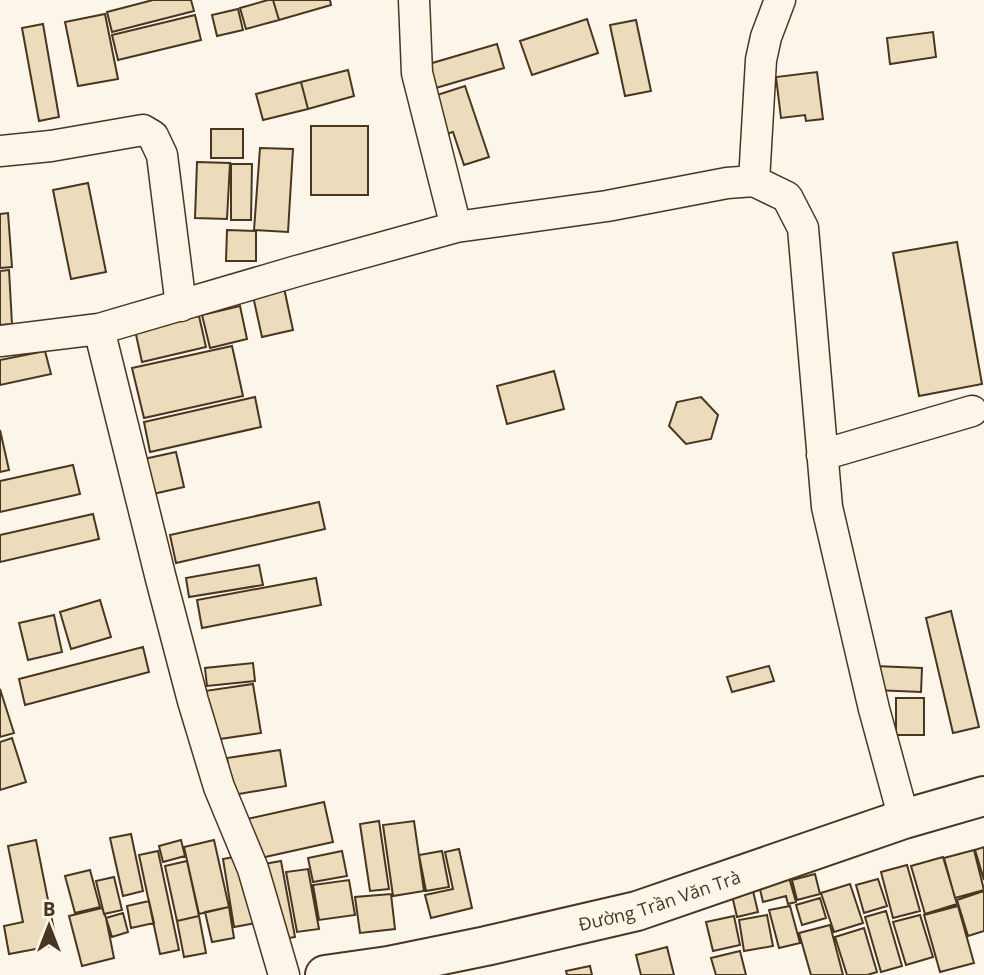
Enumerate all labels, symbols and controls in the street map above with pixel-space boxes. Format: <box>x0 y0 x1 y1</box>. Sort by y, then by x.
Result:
street label: Đường Trần Văn Trà <box>576 864 743 936</box>
north arrow <box>14 891 84 961</box>
text: B <box>43 896 55 922</box>

